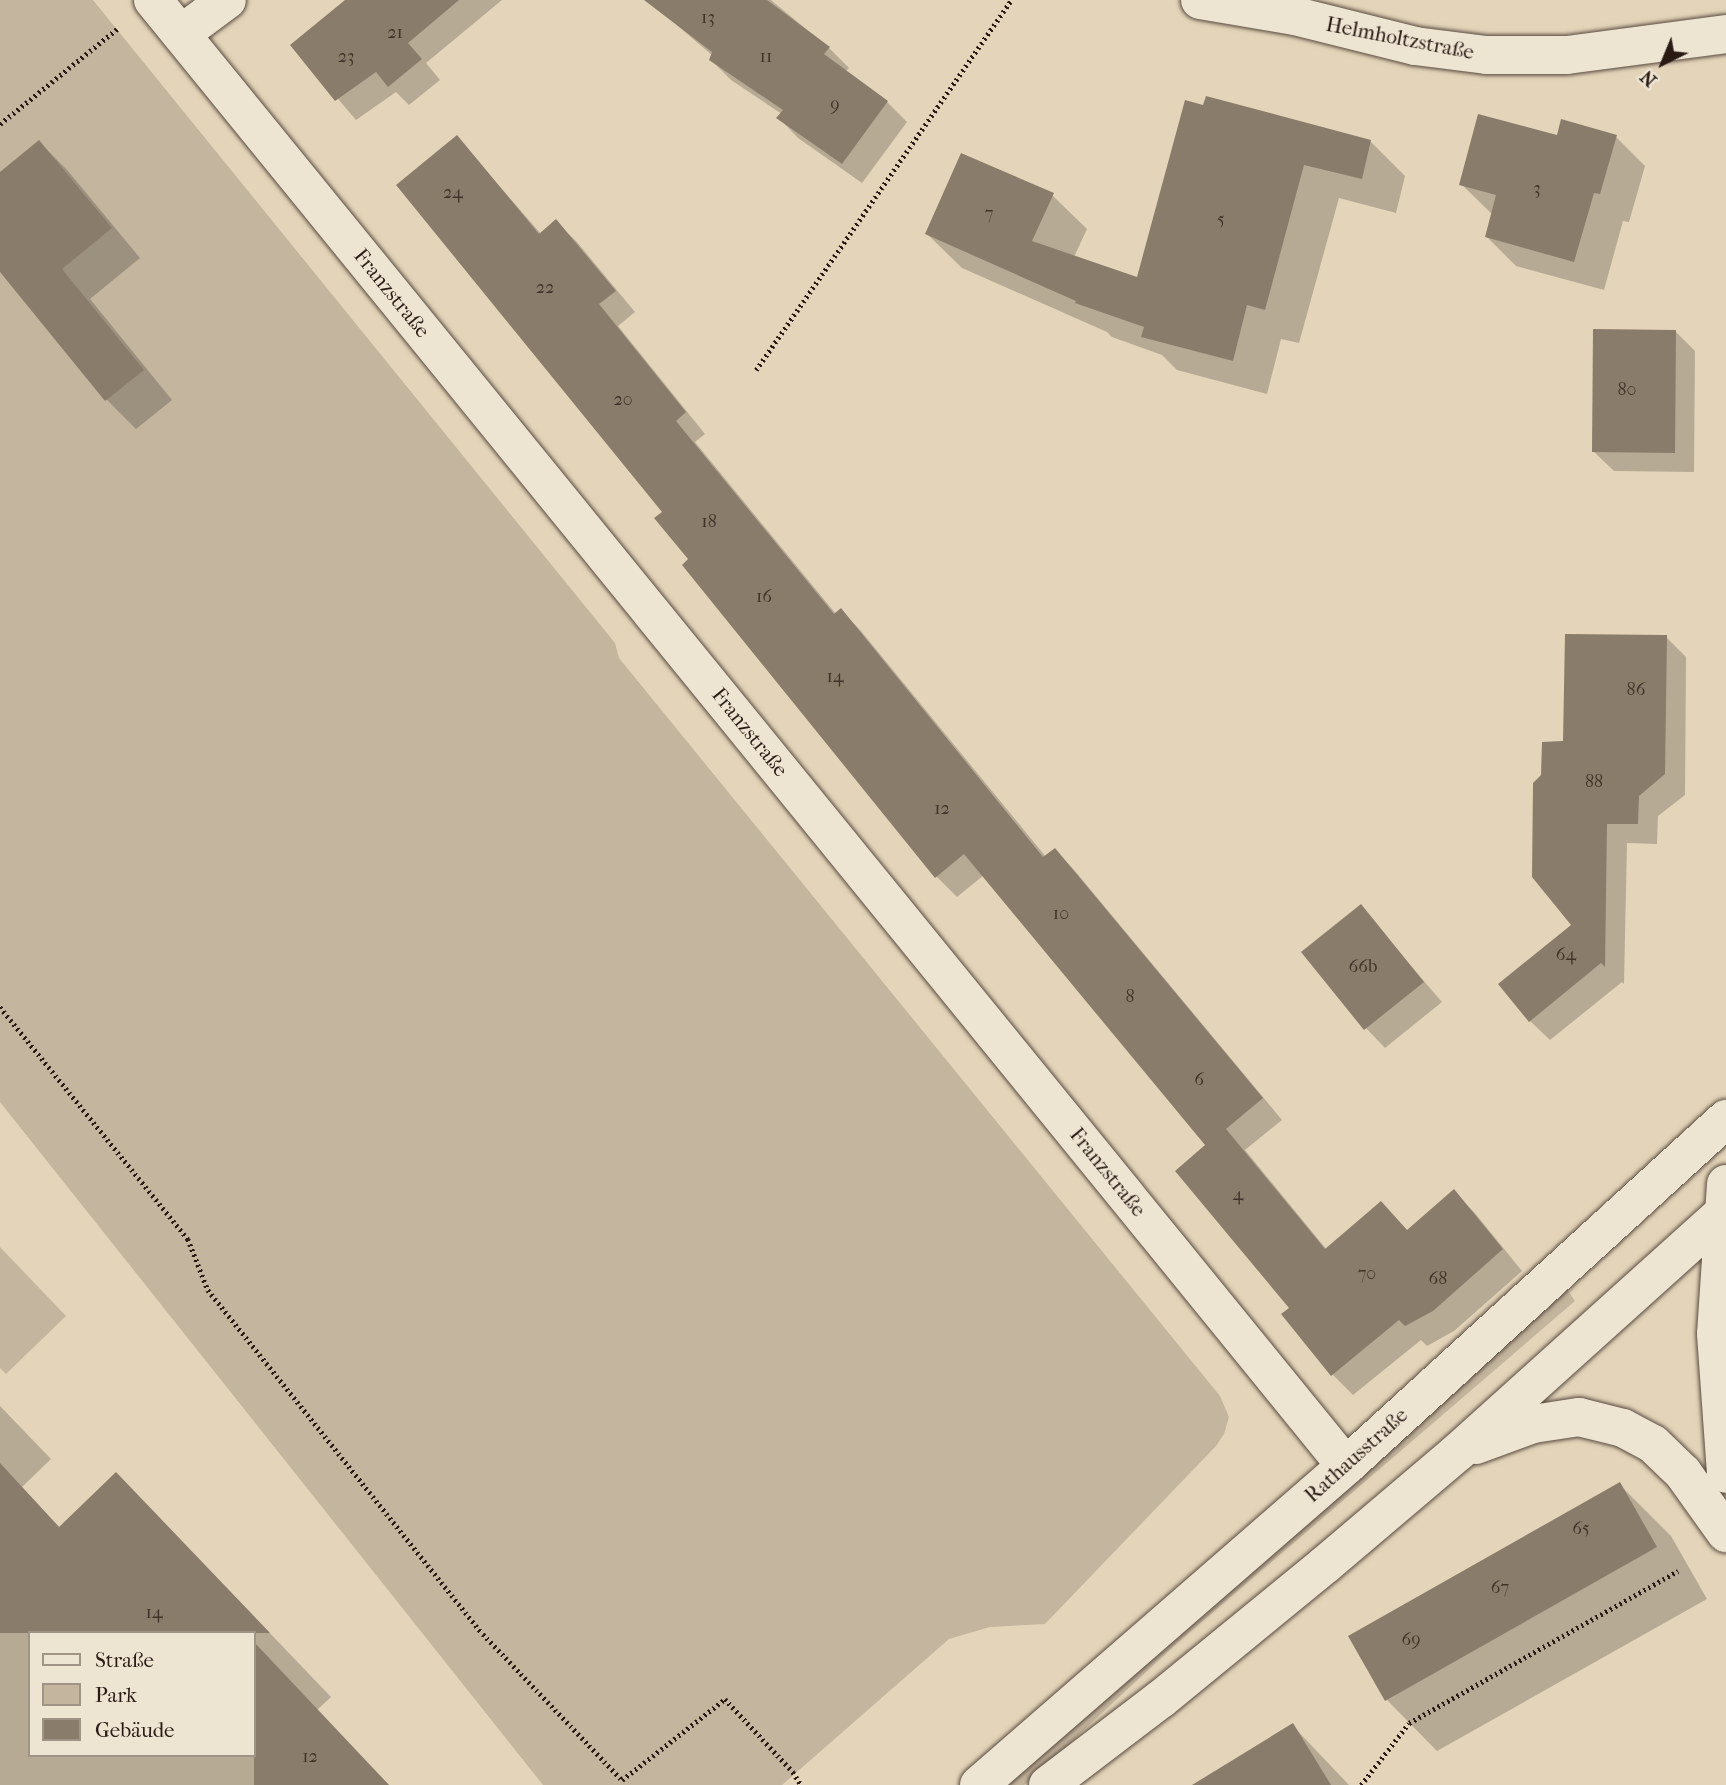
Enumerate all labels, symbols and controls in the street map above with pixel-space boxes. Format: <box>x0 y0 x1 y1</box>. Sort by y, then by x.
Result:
house number: 13 <box>701 7 715 29</box>
street label: Helmholtzstraße <box>1324 11 1476 65</box>
house number: 21 <box>387 22 403 44</box>
north arrow <box>1628 28 1698 98</box>
house number: 23 <box>338 46 354 68</box>
house number: 11 <box>760 46 772 68</box>
text: N <box>1636 65 1661 91</box>
house number: 9 <box>830 94 840 116</box>
house number: 3 <box>1533 178 1541 200</box>
house number: 24 <box>443 182 463 204</box>
house number: 7 <box>985 203 993 225</box>
house number: 5 <box>1217 209 1225 231</box>
street label: Franzstraße <box>348 243 436 343</box>
house number: 22 <box>536 277 554 299</box>
house number: 80 <box>1618 379 1636 401</box>
house number: 20 <box>613 389 633 411</box>
house number: 18 <box>701 511 717 533</box>
house number: 16 <box>756 586 772 608</box>
house number: 14 <box>826 666 844 688</box>
house number: 86 <box>1627 679 1645 701</box>
street label: Franzstraße <box>706 682 794 782</box>
house number: 88 <box>1585 771 1603 793</box>
house number: 12 <box>934 798 950 820</box>
house number: 10 <box>1053 903 1069 925</box>
house number: 64 <box>1556 944 1576 966</box>
house number: 66b <box>1349 956 1377 978</box>
house number: 8 <box>1125 986 1135 1008</box>
house number: 6 <box>1194 1069 1204 1091</box>
street label: Franzstraße <box>1064 1122 1152 1222</box>
house number: 4 <box>1233 1184 1243 1206</box>
house number: 70 <box>1358 1263 1376 1285</box>
house number: 68 <box>1429 1268 1447 1290</box>
street label: Rathausstraße <box>1299 1402 1413 1508</box>
house number: 65 <box>1572 1518 1590 1540</box>
house number: 67 <box>1491 1577 1509 1599</box>
house number: 14 <box>145 1602 163 1624</box>
house number: 69 <box>1401 1629 1421 1651</box>
legend <box>28 1631 256 1757</box>
text: Straße <box>95 1648 154 1672</box>
text: Park <box>95 1683 137 1707</box>
text: Gebäude <box>95 1718 175 1742</box>
house number: 12 <box>302 1746 318 1768</box>

